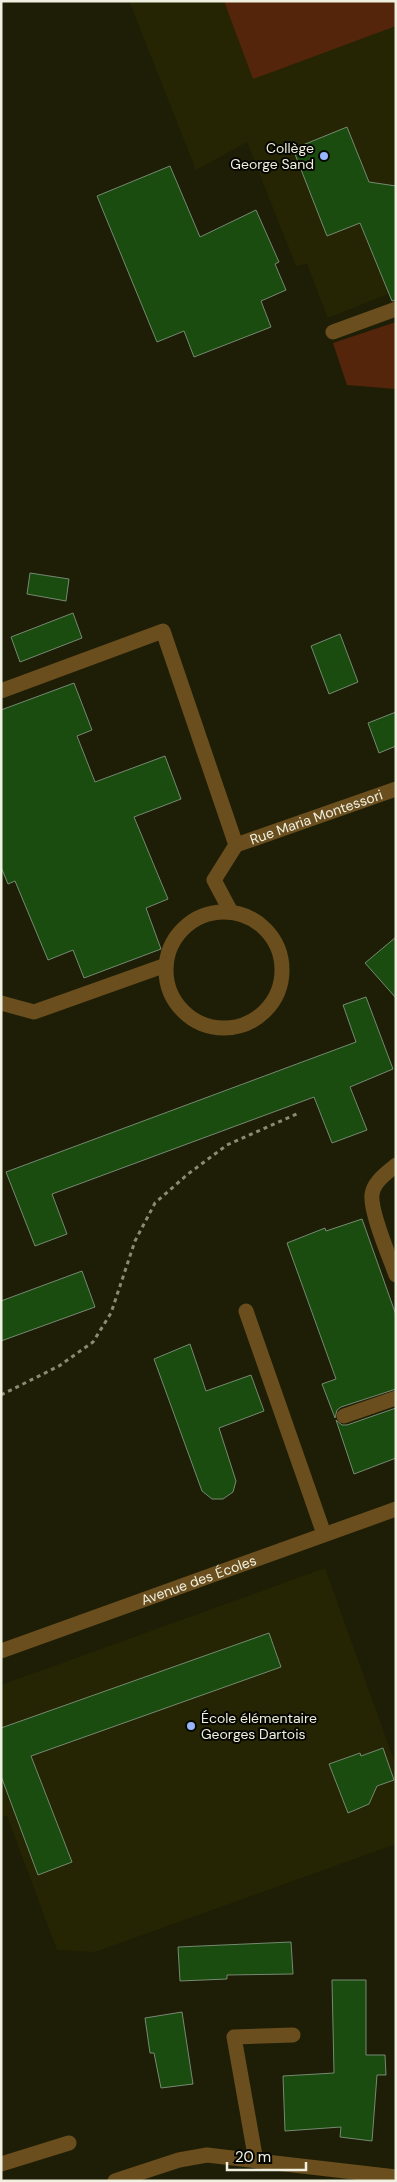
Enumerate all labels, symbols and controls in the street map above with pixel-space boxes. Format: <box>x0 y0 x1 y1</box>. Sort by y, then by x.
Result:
place label: Collège George Sand <box>230 139 314 173</box>
marker: Collège George Sand <box>318 150 330 162</box>
street label: Rue Maria Montessori <box>247 785 385 848</box>
street label: Avenue des Écoles <box>139 1551 259 1609</box>
place label: École élémentaire Georges Dartois <box>201 1709 317 1743</box>
marker: École élémentaire Georges Dartois <box>185 1720 197 1732</box>
scale bar <box>227 2140 306 2172</box>
text: 20 m <box>235 2147 271 2167</box>

